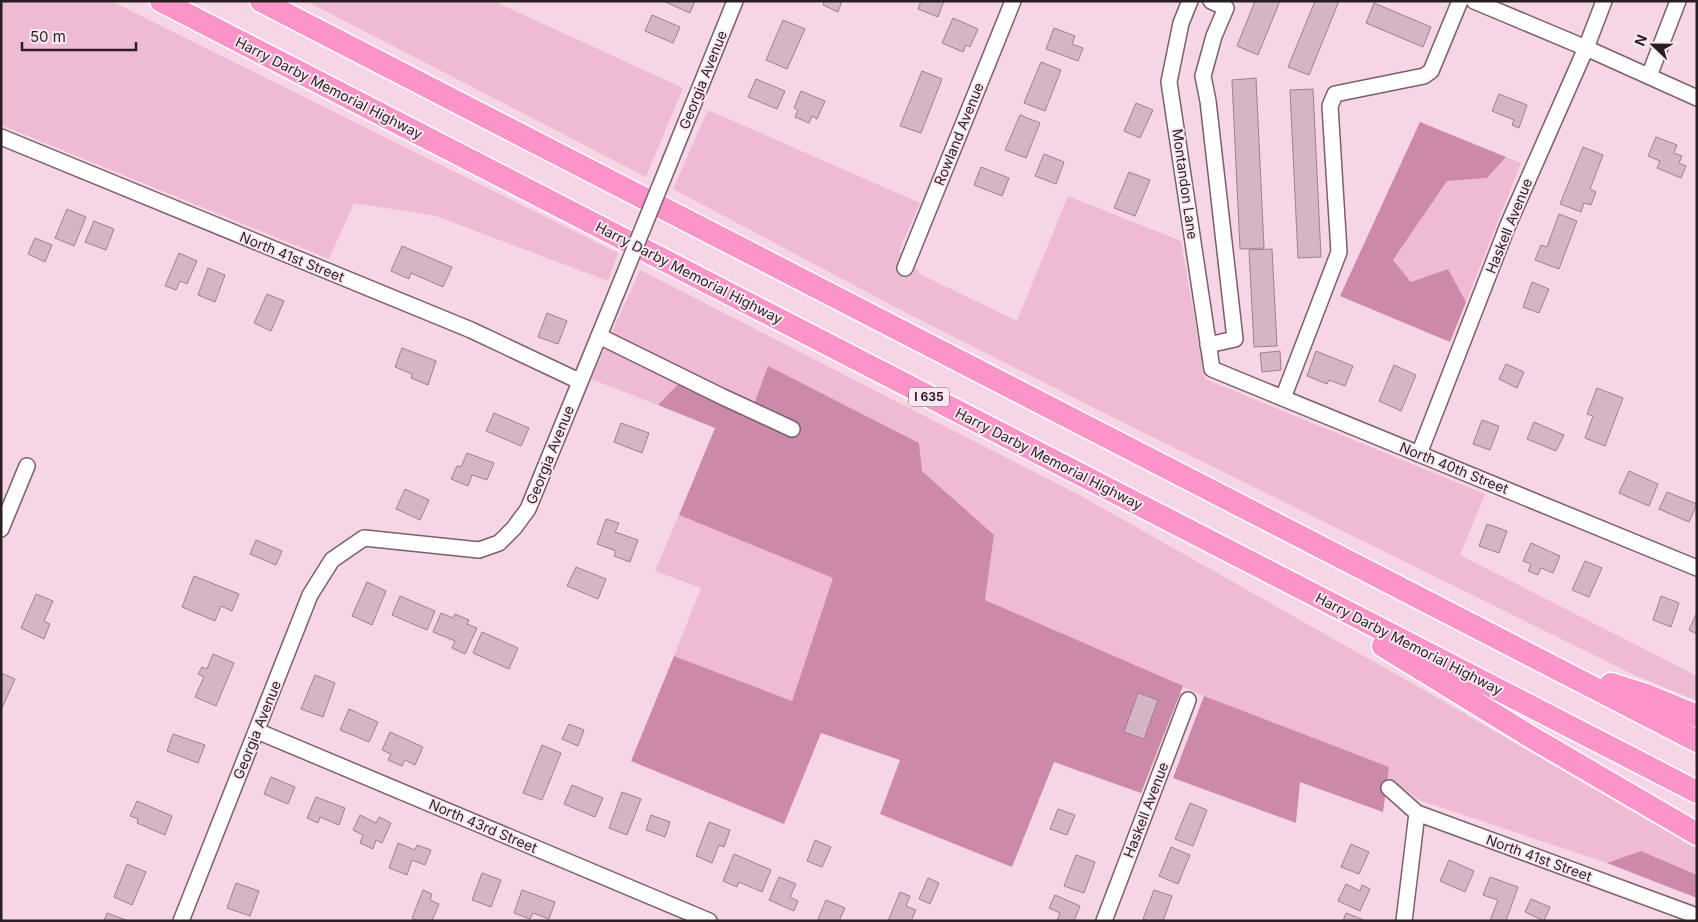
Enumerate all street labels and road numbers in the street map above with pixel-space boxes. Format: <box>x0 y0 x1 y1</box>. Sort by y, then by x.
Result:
street label: Georgia Avenue <box>675 28 730 132</box>
street label: Harry Darby Memorial Highway <box>233 33 426 142</box>
street label: Rowland Avenue <box>930 80 987 188</box>
street label: Montandon Lane <box>1169 128 1202 240</box>
street label: Haskell Avenue <box>1482 176 1535 276</box>
street label: Harry Darby Memorial Highway <box>593 218 786 327</box>
street label: North 41st Street <box>237 228 347 285</box>
road number: I 635 <box>909 388 949 407</box>
street label: Georgia Avenue <box>522 403 577 507</box>
street label: Harry Darby Memorial Highway <box>953 404 1146 513</box>
street label: North 40th Street <box>1397 438 1511 497</box>
street label: Harry Darby Memorial Highway <box>1313 589 1506 698</box>
street label: Georgia Avenue <box>229 678 284 782</box>
street label: Haskell Avenue <box>1119 760 1172 860</box>
street label: North 43rd Street <box>426 795 540 856</box>
street label: North 41st Street <box>1484 831 1595 885</box>

